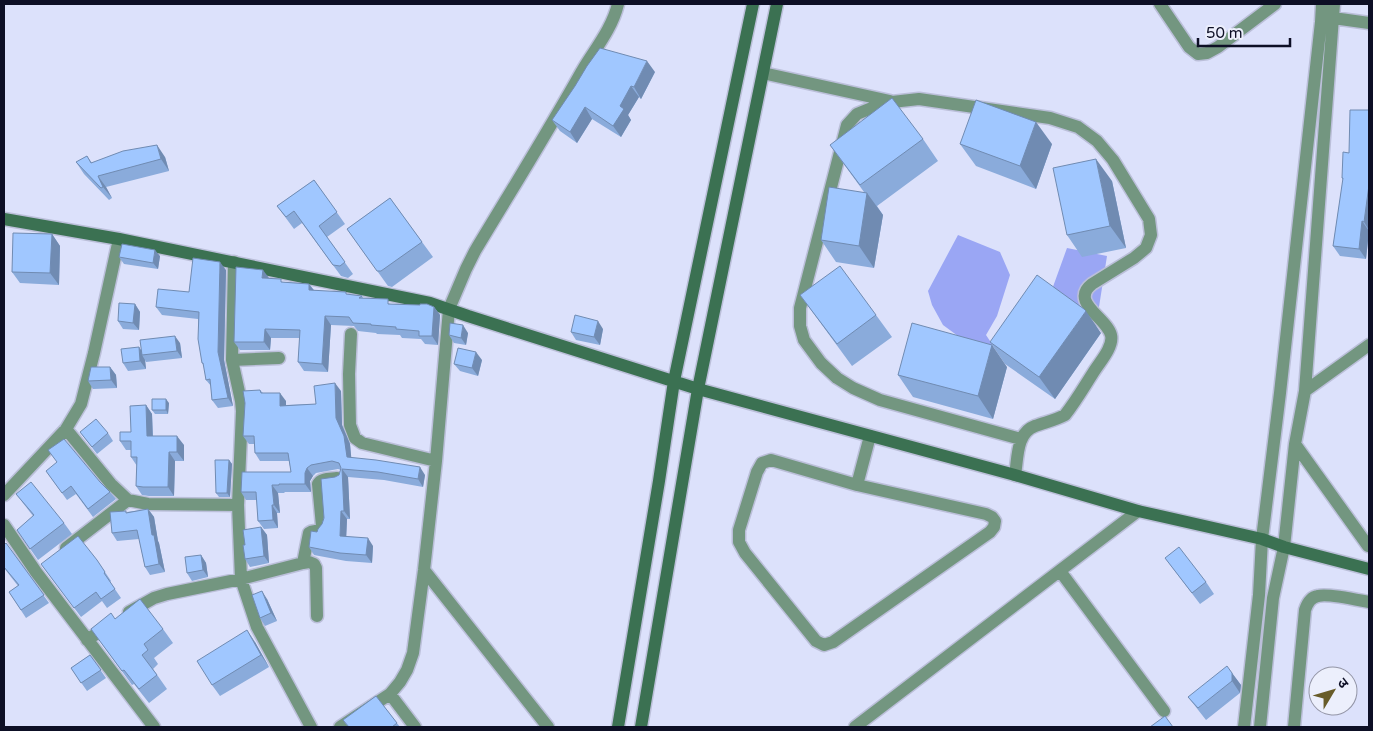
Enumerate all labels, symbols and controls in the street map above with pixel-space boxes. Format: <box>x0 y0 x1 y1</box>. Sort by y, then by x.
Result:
scale bar <box>1198 15 1290 47</box>
text: 50 m <box>1206 24 1243 42</box>
north arrow <box>1308 666 1358 716</box>
text: उ <box>1334 675 1353 692</box>

